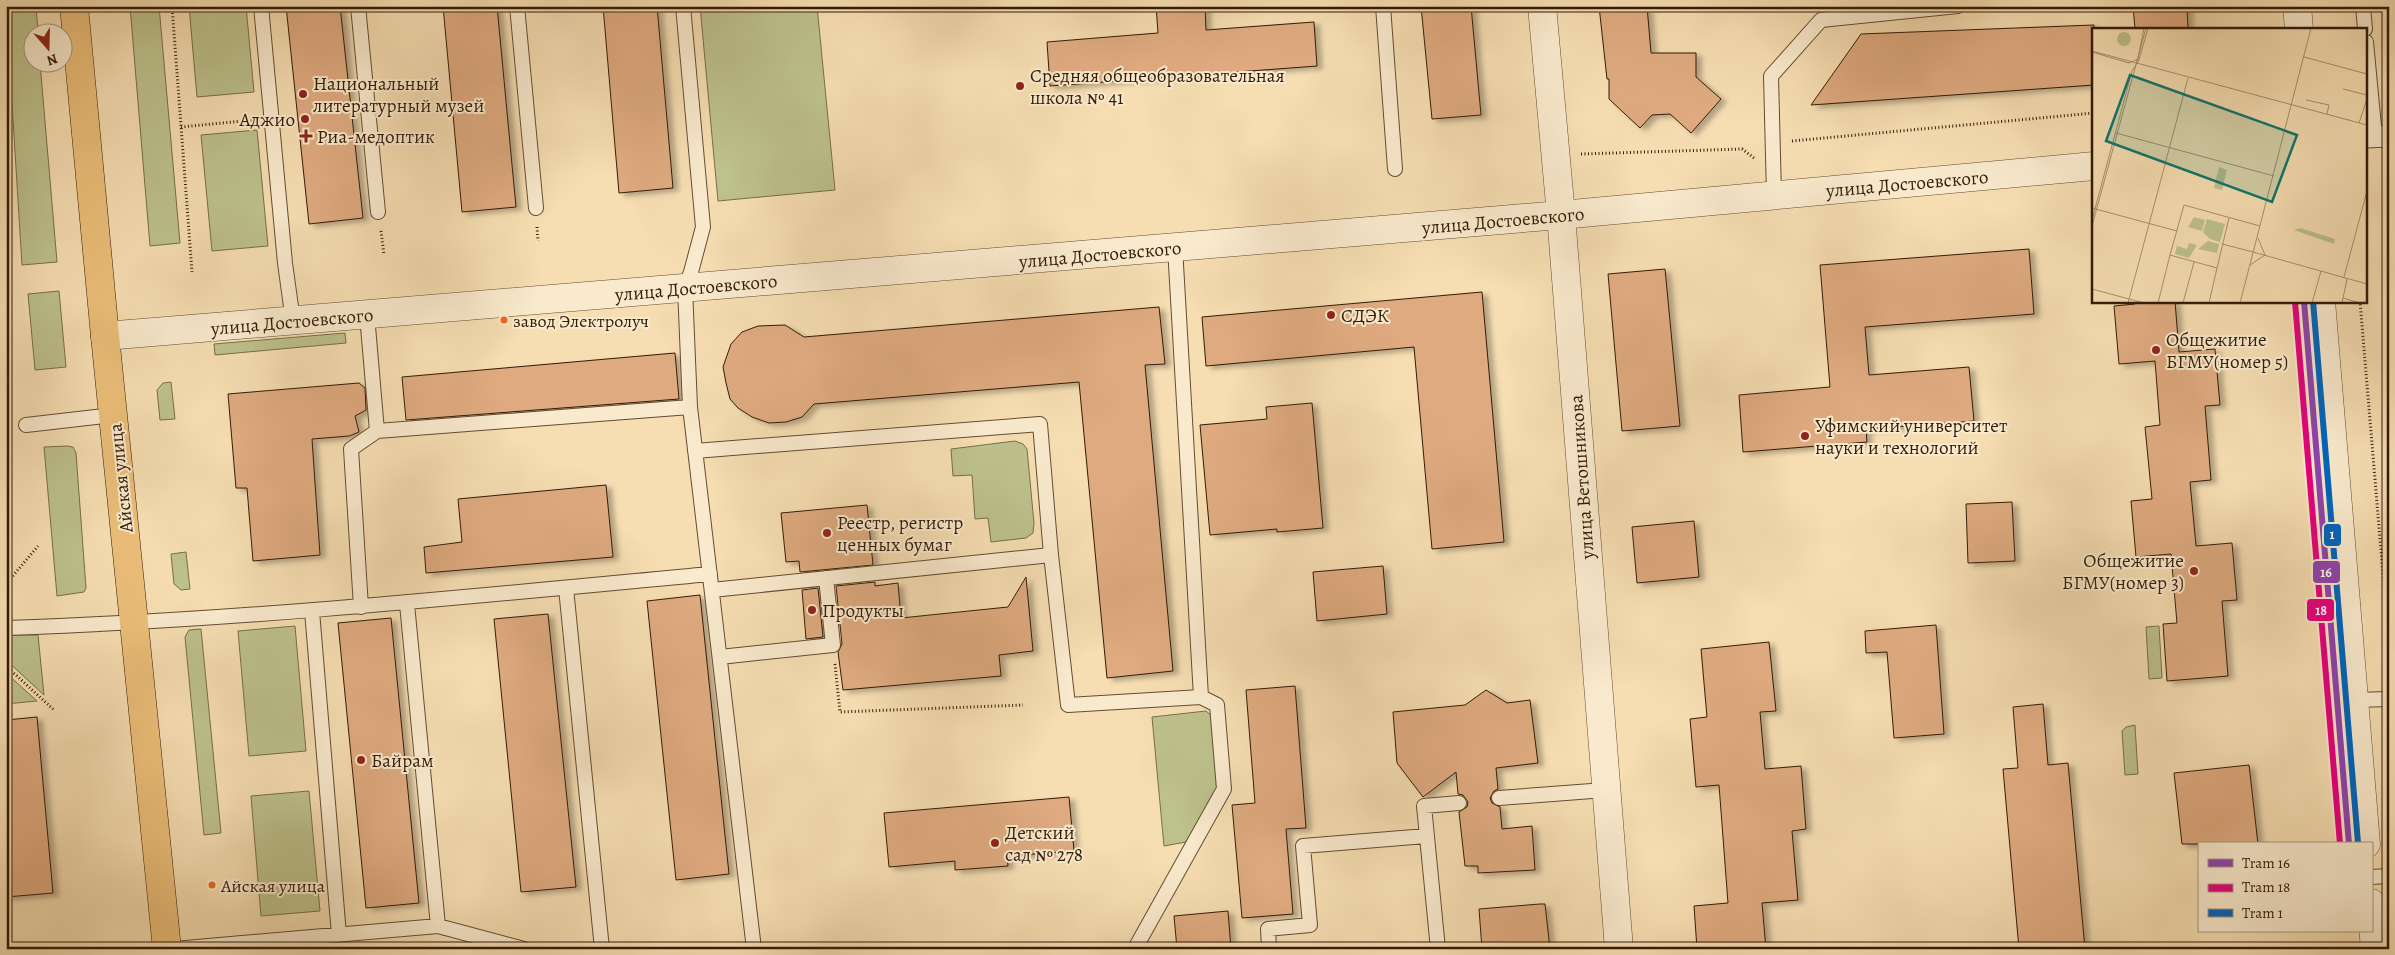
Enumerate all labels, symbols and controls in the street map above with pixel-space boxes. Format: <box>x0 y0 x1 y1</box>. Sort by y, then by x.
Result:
north arrow <box>22 22 72 72</box>
inset map <box>2092 28 2368 302</box>
text: N <box>44 49 60 70</box>
place label: Средняя общеобразовательная школа № 41 <box>1030 63 1285 111</box>
place label: Национальный литературный музей <box>313 71 484 119</box>
marker: Средняя общеобразовательная школа № 41 <box>1014 80 1026 92</box>
marker: Национальный литературный музей <box>297 88 309 100</box>
place label: Аджио <box>239 107 295 133</box>
marker: Аджио <box>299 113 311 125</box>
place label: Риа-медоптик <box>317 124 435 150</box>
marker: Риа-медоптик <box>299 129 313 143</box>
street label: улица Достоевского <box>1824 164 1989 204</box>
street label: улица Достоевского <box>1420 201 1585 241</box>
street label: улица Достоевского <box>1017 235 1182 275</box>
street label: улица Достоевского <box>613 268 778 308</box>
street label: улица Достоевского <box>209 302 374 342</box>
place label: СДЭК <box>1341 303 1389 329</box>
place label: завод Электролуч <box>513 309 649 333</box>
marker: СДЭК <box>1325 309 1337 321</box>
marker: завод Электролуч <box>499 315 509 325</box>
place label: Общежитие БГМУ(номер 5) <box>2166 327 2288 375</box>
marker: Общежитие БГМУ(номер 5) <box>2150 344 2162 356</box>
street label: улица Ветошникова <box>1563 394 1601 561</box>
place label: Уфимский университет науки и технологий <box>1815 413 2008 461</box>
street label: Айская улица <box>102 422 140 535</box>
marker: Уфимский университет науки и технологий <box>1799 430 1811 442</box>
place label: Реестр, регистр ценных бумаг <box>837 510 963 558</box>
line badge: 1 <box>2323 523 2342 547</box>
text: 1 <box>2329 525 2335 544</box>
marker: Реестр, регистр ценных бумаг <box>821 527 833 539</box>
place label: Общежитие БГМУ(номер 3) <box>2062 548 2184 596</box>
line badge: 16 <box>2312 560 2341 584</box>
text: 16 <box>2320 563 2332 582</box>
marker: Общежитие БГМУ(номер 3) <box>2188 565 2200 577</box>
place label: Продукты <box>822 598 904 624</box>
line badge: 18 <box>2306 598 2335 622</box>
text: 18 <box>2315 601 2327 620</box>
marker: Продукты <box>806 604 818 616</box>
place label: Байрам <box>371 748 434 774</box>
marker: Байрам <box>355 754 367 766</box>
place label: Детский сад № 278 <box>1005 820 1083 868</box>
marker: Детский сад № 278 <box>989 837 1001 849</box>
legend <box>2198 842 2372 932</box>
text: Tram 16 <box>2242 853 2290 873</box>
place label: Айская улица <box>220 874 326 898</box>
text: Tram 18 <box>2242 877 2290 897</box>
marker: Айская улица <box>207 880 217 890</box>
text: Tram 1 <box>2242 903 2283 923</box>

